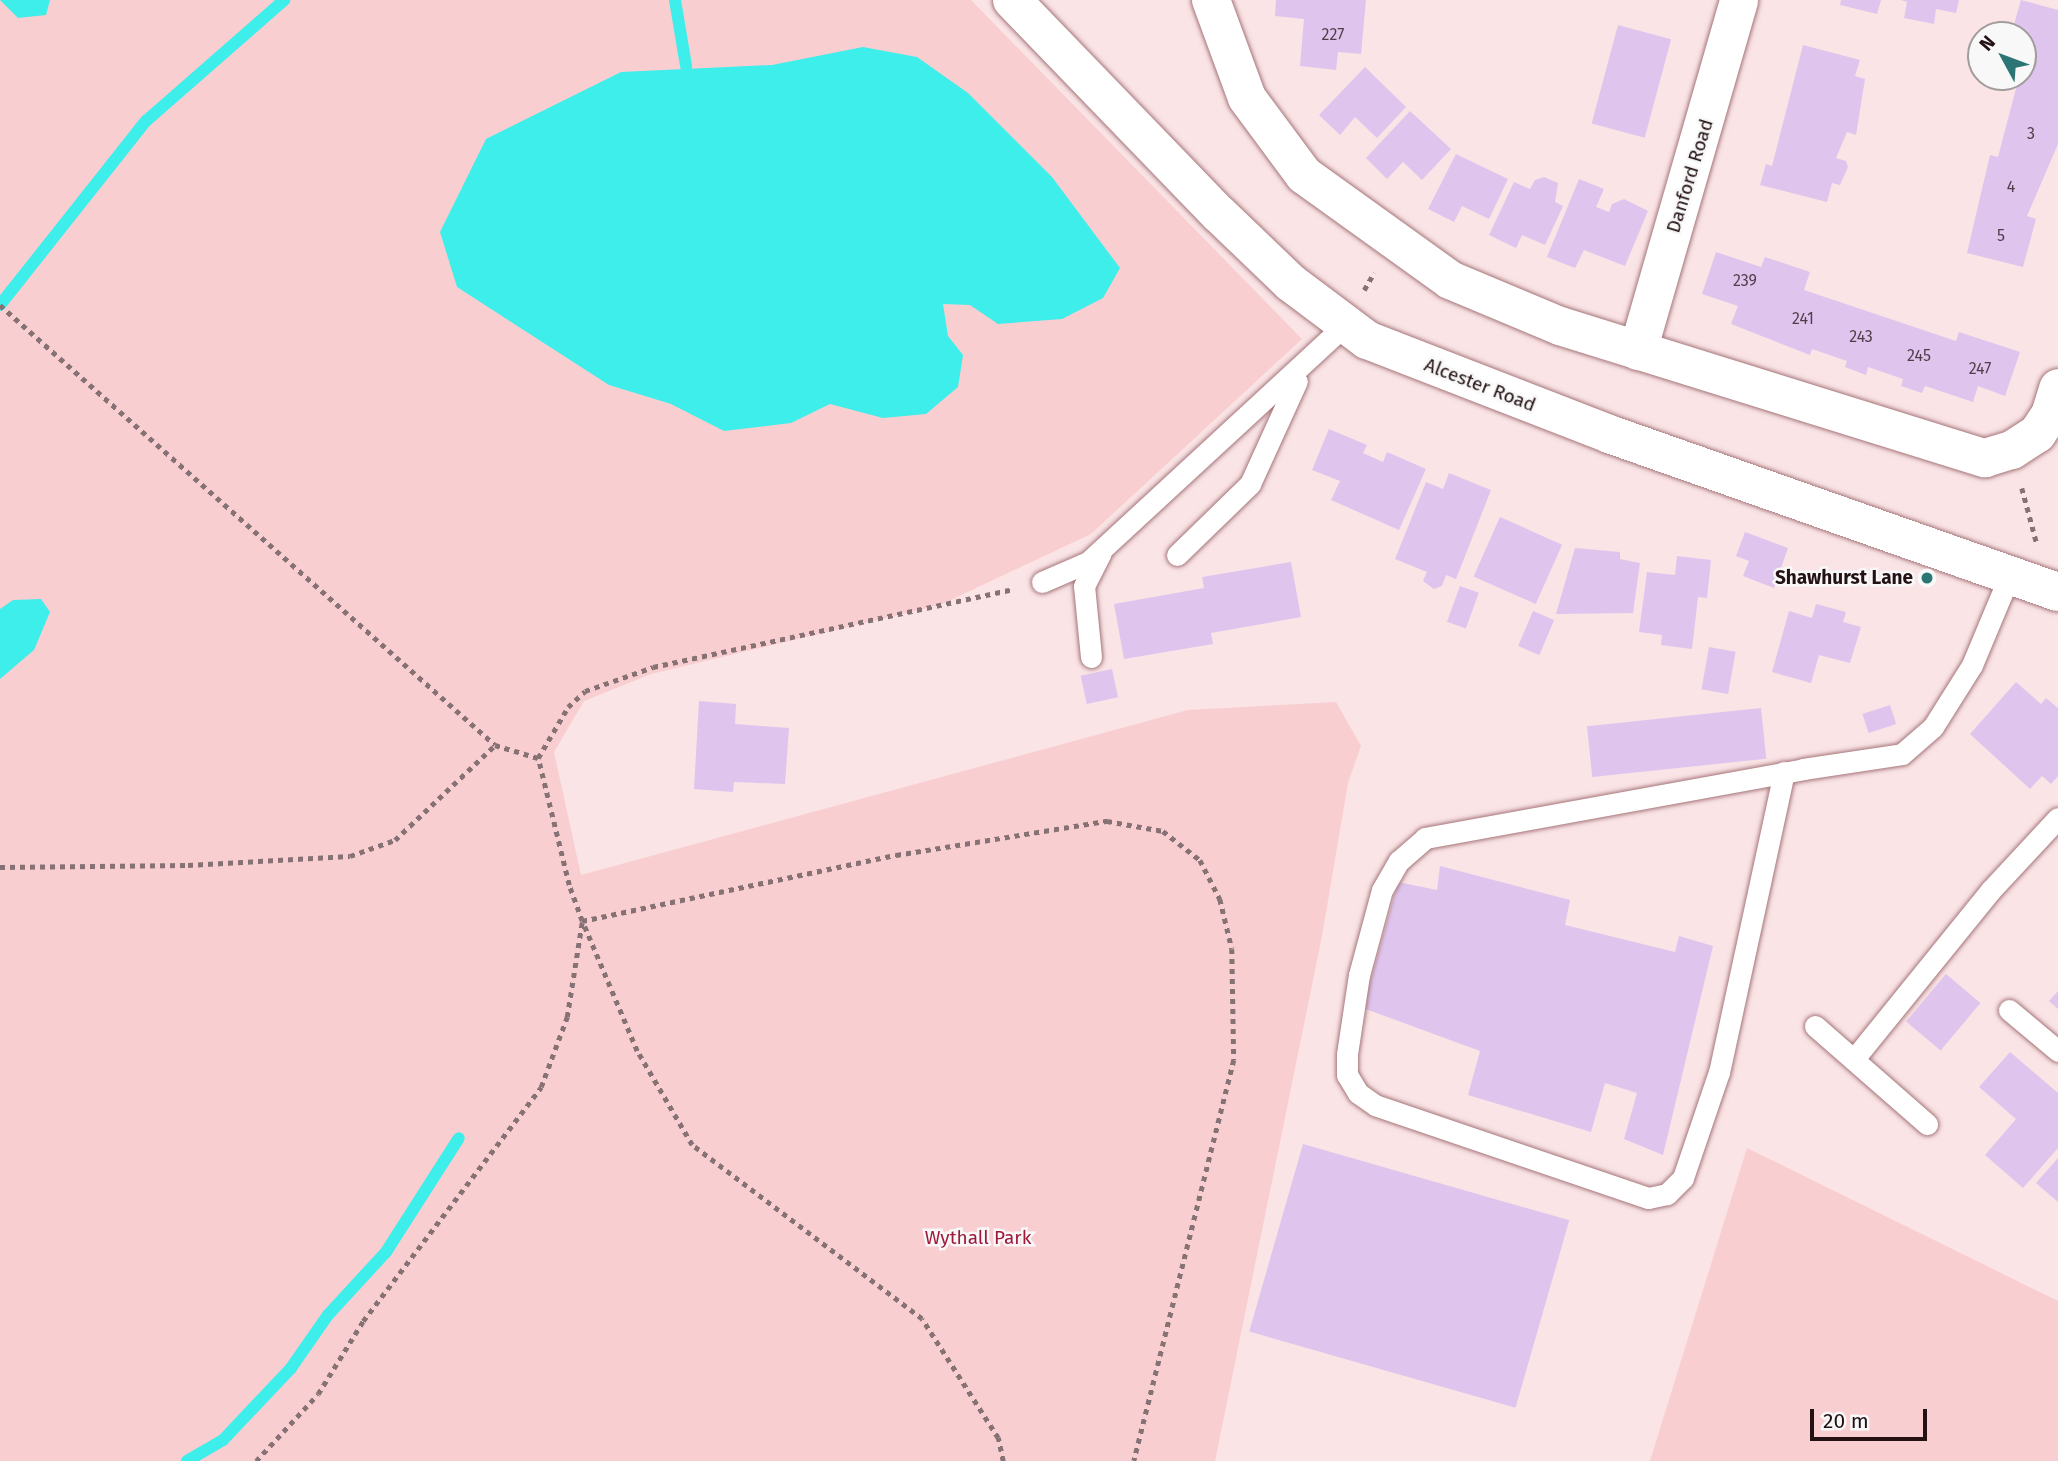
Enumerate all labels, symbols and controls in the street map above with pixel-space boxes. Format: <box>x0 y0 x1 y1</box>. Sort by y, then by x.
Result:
north arrow <box>1967 21 2037 91</box>
house number: 227 <box>1322 25 1344 45</box>
text: N <box>1974 31 2000 56</box>
street label: Danford Road <box>1662 116 1718 236</box>
house number: 3 <box>2027 124 2035 144</box>
house number: 4 <box>2007 177 2015 197</box>
house number: 5 <box>1997 226 2005 246</box>
house number: 239 <box>1733 271 1757 291</box>
house number: 241 <box>1792 309 1814 329</box>
house number: 243 <box>1849 327 1873 347</box>
house number: 245 <box>1907 346 1931 366</box>
street label: Alcester Road <box>1421 353 1539 417</box>
house number: 247 <box>1969 359 1991 379</box>
place label: Shawhurst Lane <box>1775 567 1913 589</box>
marker: Shawhurst Lane <box>1919 570 1935 586</box>
park label: Wythall Park <box>925 1227 1031 1249</box>
scale bar <box>1813 1394 1930 1438</box>
text: 20 m <box>1823 1408 1869 1434</box>

